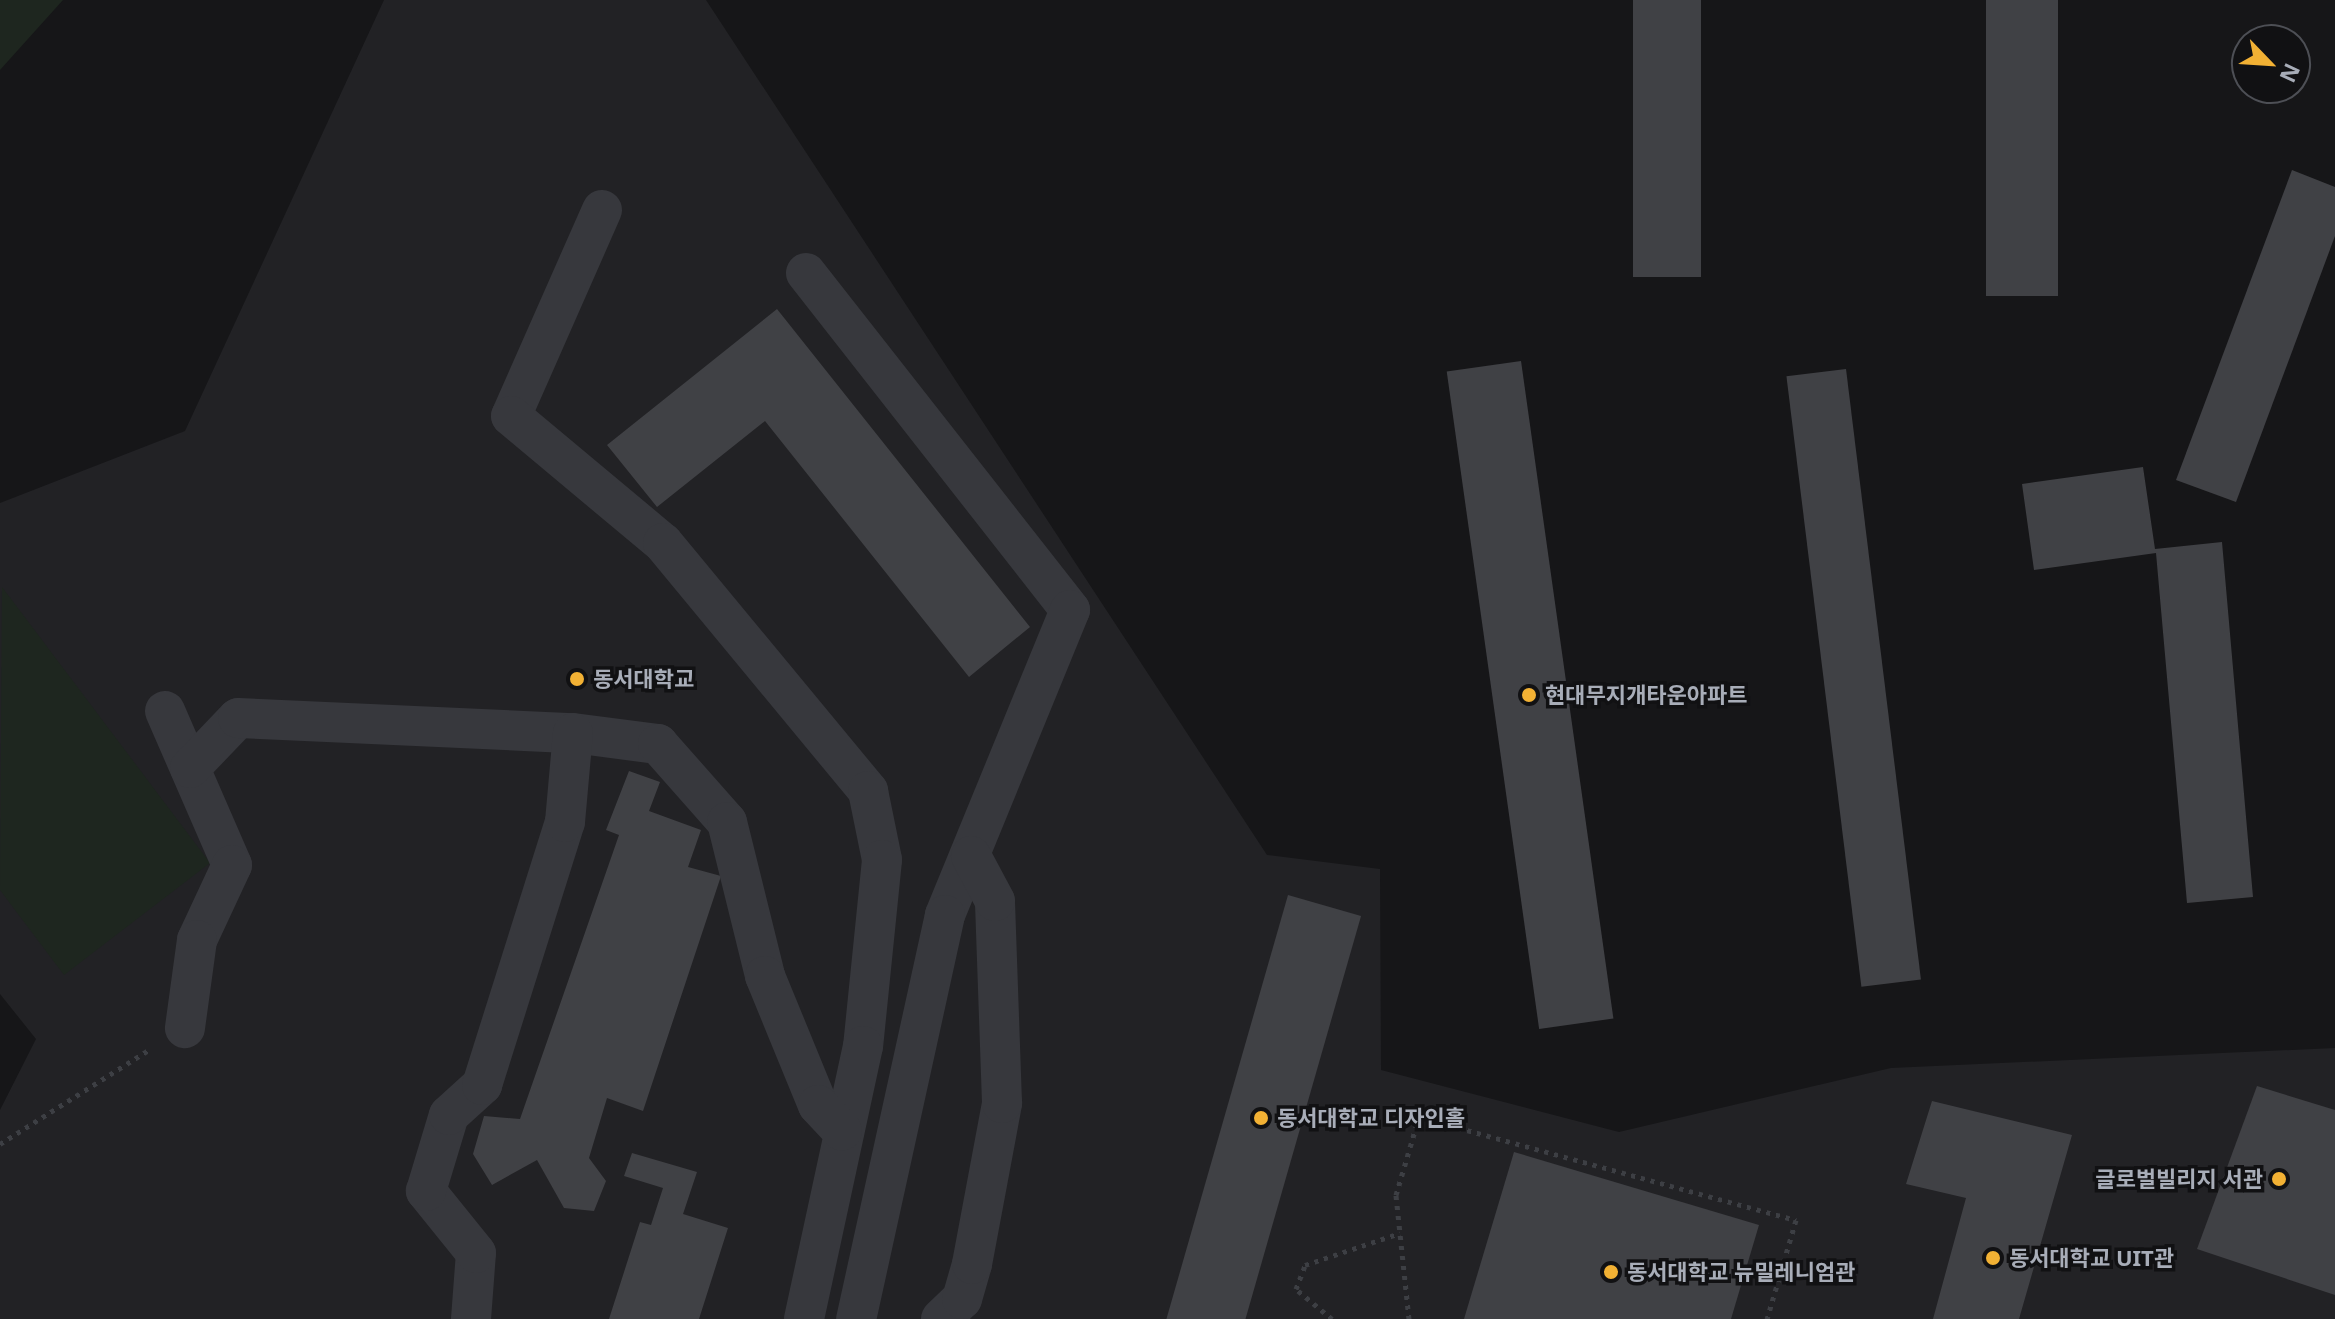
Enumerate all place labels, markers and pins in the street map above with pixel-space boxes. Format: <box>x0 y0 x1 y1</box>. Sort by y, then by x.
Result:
place label: 동서대학교 <box>593 666 694 692</box>
marker: 동서대학교 <box>568 670 586 688</box>
place label: 현대무지개타운아파트 <box>1545 682 1747 708</box>
marker: 현대무지개타운아파트 <box>1520 686 1538 704</box>
place label: 동서대학교 디자인홀 <box>1277 1105 1465 1131</box>
marker: 동서대학교 디자인홀 <box>1252 1109 1270 1127</box>
place label: 글로벌빌리지 서관 <box>2095 1166 2263 1192</box>
marker: 글로벌빌리지 서관 <box>2270 1170 2288 1188</box>
place label: 동서대학교 UIT관 <box>2009 1245 2174 1271</box>
marker: 동서대학교 UIT관 <box>1984 1249 2002 1267</box>
place label: 동서대학교 뉴밀레니엄관 <box>1627 1259 1855 1285</box>
marker: 동서대학교 뉴밀레니엄관 <box>1602 1263 1620 1281</box>

